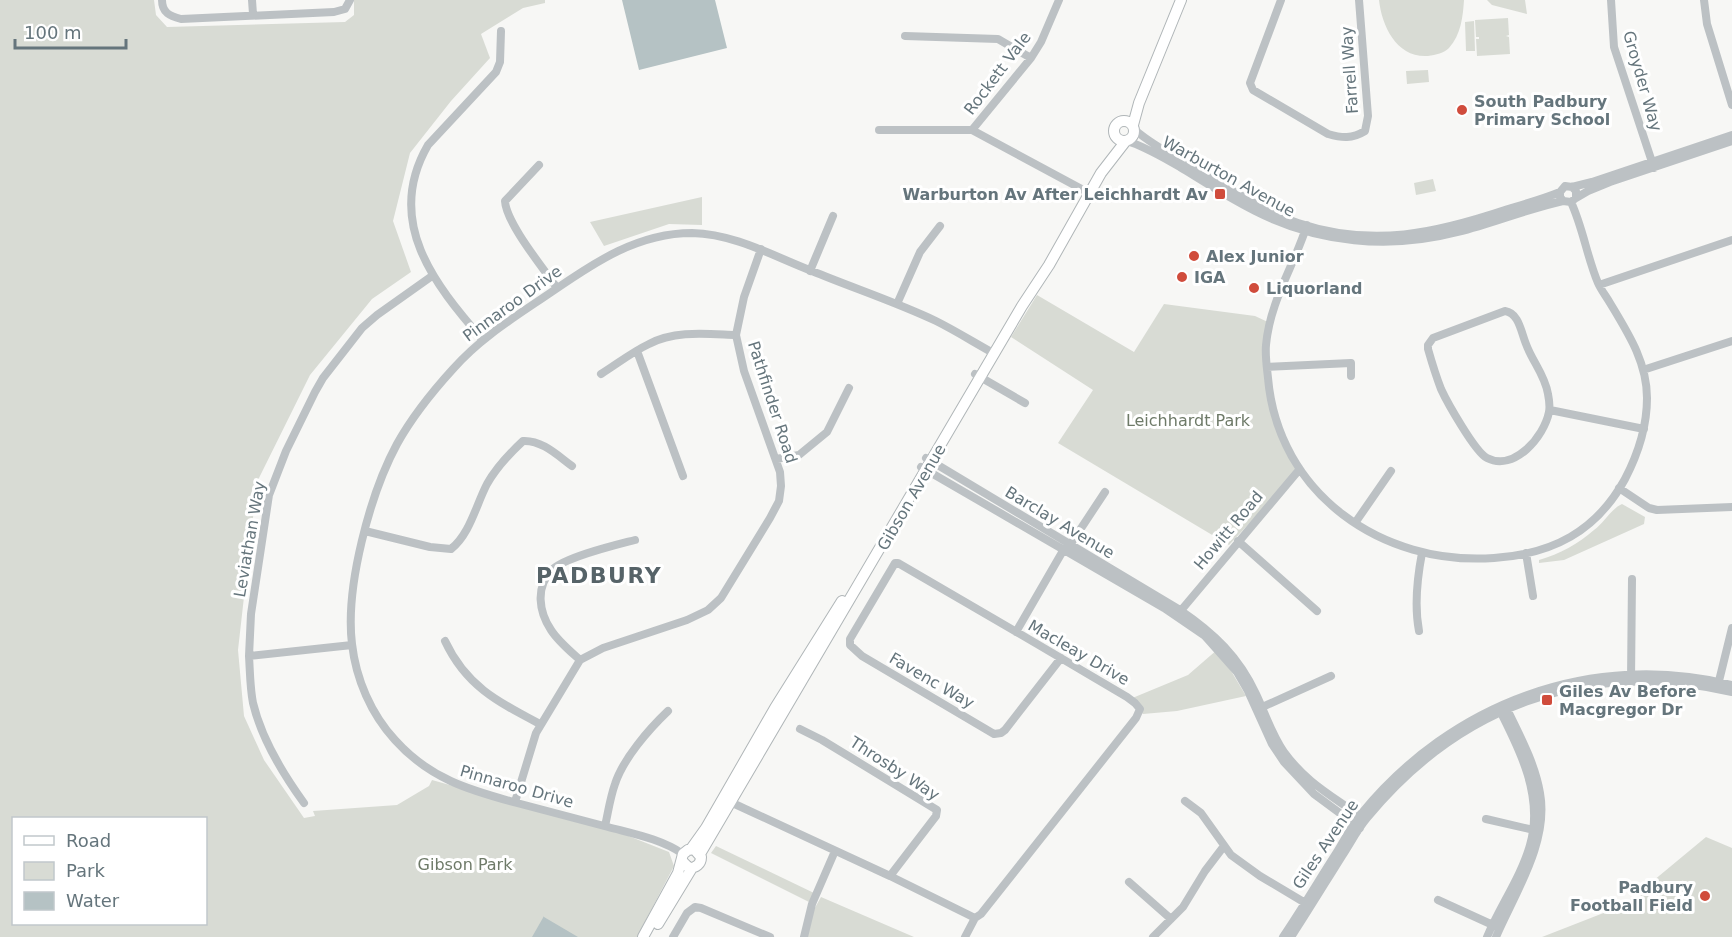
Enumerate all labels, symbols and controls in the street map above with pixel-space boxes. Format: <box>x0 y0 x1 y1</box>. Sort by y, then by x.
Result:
scale bar <box>15 12 126 50</box>
text: 100 m <box>24 22 82 43</box>
street label: Farrell Way <box>1337 25 1362 114</box>
street label: Rockett Vale <box>960 28 1035 119</box>
street label: Groyder Way <box>1619 29 1666 134</box>
place label: South Padbury Primary School <box>1474 92 1610 129</box>
marker: South Padbury Primary School <box>1455 103 1469 117</box>
street label: Warburton Avenue <box>1159 132 1298 221</box>
place label: Warburton Av After Leichhardt Av <box>902 185 1209 204</box>
marker: Warburton Av After Leichhardt Av <box>1213 187 1227 201</box>
place label: Alex Junior <box>1206 247 1304 266</box>
marker: Alex Junior <box>1187 249 1201 263</box>
street label: Pinnaroo Drive <box>459 261 565 346</box>
place label: IGA <box>1194 268 1226 287</box>
marker: IGA <box>1175 270 1189 284</box>
place label: Liquorland <box>1266 279 1363 298</box>
marker: Liquorland <box>1247 281 1261 295</box>
street label: Pathfinder Road <box>744 339 801 466</box>
park label: Leichhardt Park <box>1126 411 1251 430</box>
street label: Gibson Avenue <box>873 441 950 554</box>
street label: Leviathan Way <box>230 479 269 599</box>
street label: Barclay Avenue <box>1002 482 1118 563</box>
street label: Howitt Road <box>1190 487 1267 574</box>
district label: PADBURY <box>536 563 662 588</box>
street label: Macleay Drive <box>1025 616 1133 689</box>
street label: Favenc Way <box>886 648 978 712</box>
place label: Giles Av Before Macgregor Dr <box>1559 682 1697 719</box>
marker: Giles Av Before Macgregor Dr <box>1540 693 1554 707</box>
street label: Throsby Way <box>846 732 943 804</box>
street label: Pinnaroo Drive <box>458 761 576 812</box>
street label: Giles Avenue <box>1288 796 1362 893</box>
legend <box>12 817 207 925</box>
text: Road <box>66 830 111 851</box>
park label: Gibson Park <box>418 855 513 874</box>
text: Park <box>66 860 105 881</box>
place label: Padbury Football Field <box>1570 878 1694 915</box>
marker: Padbury Football Field <box>1698 889 1712 903</box>
text: Water <box>66 890 120 911</box>

